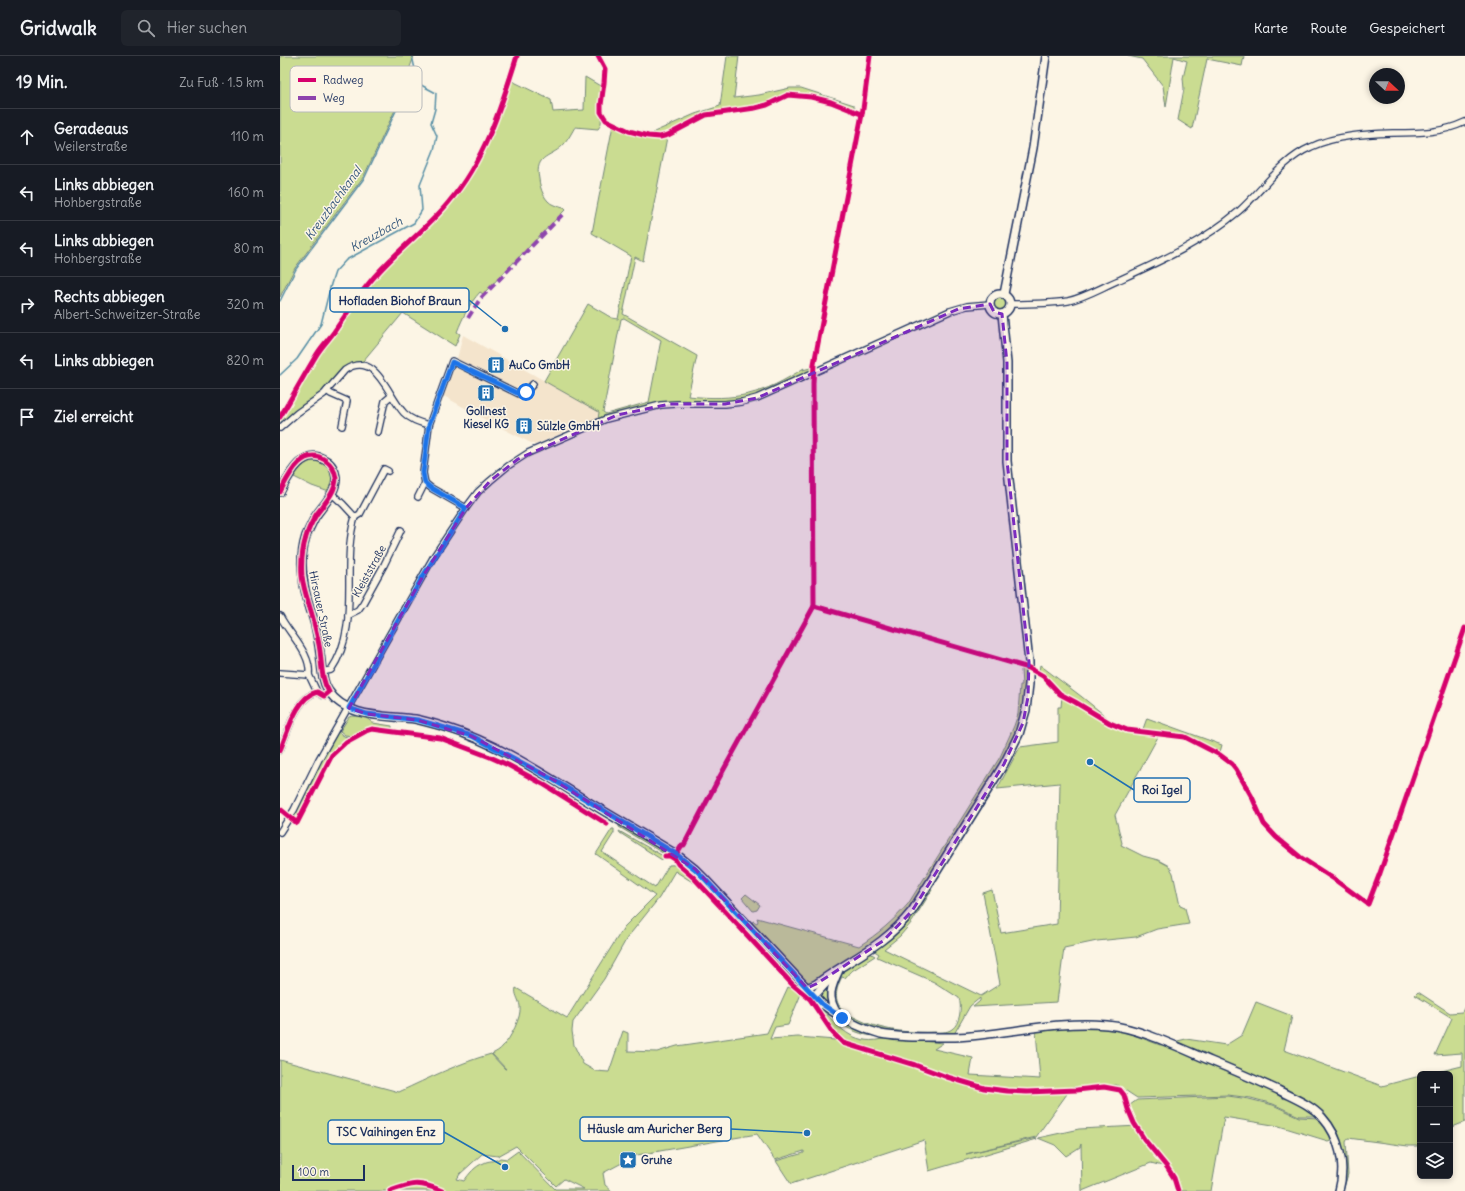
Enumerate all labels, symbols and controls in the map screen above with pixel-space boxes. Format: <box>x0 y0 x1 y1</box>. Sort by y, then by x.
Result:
search box <box>121 10 401 46</box>
text: Gridwalk <box>20 16 97 40</box>
icon: search <box>135 17 157 39</box>
text: Hier suchen <box>167 18 247 37</box>
text: Karte <box>1254 19 1288 37</box>
text: Route <box>1310 19 1347 37</box>
text: Gespeichert <box>1369 19 1445 37</box>
legend <box>290 66 422 112</box>
north arrow <box>1369 68 1405 104</box>
text: 19 Min. <box>16 71 67 93</box>
text: Radweg <box>323 73 363 87</box>
text: Zu Fuß · 1.5 km <box>179 74 264 91</box>
text: Weg <box>323 91 345 105</box>
text: Geradeaus <box>54 119 128 138</box>
icon: ahead <box>16 126 38 148</box>
text: 110 m <box>231 128 264 145</box>
text: Weilerstraße <box>54 138 127 155</box>
water label: Kreuzbachkanal <box>301 162 366 243</box>
text: Links abbiegen <box>54 175 154 194</box>
icon: left <box>16 182 38 204</box>
text: 160 m <box>228 184 264 201</box>
text: Hohbergstraße <box>54 194 142 211</box>
water label: Kreuzbach <box>347 213 406 255</box>
text: Links abbiegen <box>54 231 154 250</box>
icon: left <box>16 238 38 260</box>
text: 80 m <box>233 240 264 257</box>
text: Hohbergstraße <box>54 250 142 267</box>
text: Rechts abbiegen <box>54 287 165 306</box>
callout: Hofladen Biohof Braun <box>330 288 469 312</box>
text: Hofladen Biohof Braun <box>338 293 462 308</box>
icon: right <box>16 294 38 316</box>
text: 320 m <box>226 296 264 313</box>
text: Albert-Schweitzer-Straße <box>54 306 201 323</box>
icon: left <box>16 350 38 372</box>
text: Links abbiegen <box>54 351 154 370</box>
text: 820 m <box>226 352 264 369</box>
building icon: AuCo GmbH <box>486 355 506 375</box>
place label: AuCo GmbH <box>509 358 570 372</box>
building icon: Gollnest Kiesel KG <box>476 383 496 403</box>
route start <box>517 383 535 401</box>
place label: Gollnest Kiesel KG <box>463 404 509 431</box>
icon: arrive <box>16 406 38 428</box>
text: Ziel erreicht <box>54 407 133 426</box>
building icon: Sülzle GmbH <box>514 416 534 436</box>
place label: Sülzle GmbH <box>537 419 600 433</box>
street label: Kleiststraße <box>349 542 389 600</box>
street label: Hirsauer Straße <box>306 570 336 649</box>
callout: Roi Igel <box>1134 778 1190 802</box>
text: Roi Igel <box>1142 782 1183 798</box>
route end <box>833 1009 851 1027</box>
map controls <box>1417 1071 1453 1179</box>
button: + <box>1417 1071 1453 1107</box>
button: − <box>1417 1107 1453 1143</box>
callout: Häusle am Auricher Berg <box>580 1117 731 1141</box>
callout: TSC Vaihingen Enz <box>328 1120 444 1144</box>
text: Häusle am Auricher Berg <box>587 1121 723 1137</box>
text: TSC Vaihingen Enz <box>336 1124 436 1140</box>
button: layers <box>1417 1143 1453 1179</box>
place icon: Gruhe <box>618 1150 638 1170</box>
place label: Gruhe <box>641 1153 672 1167</box>
scale bar <box>292 1163 365 1182</box>
text: 100 m <box>298 1165 329 1179</box>

